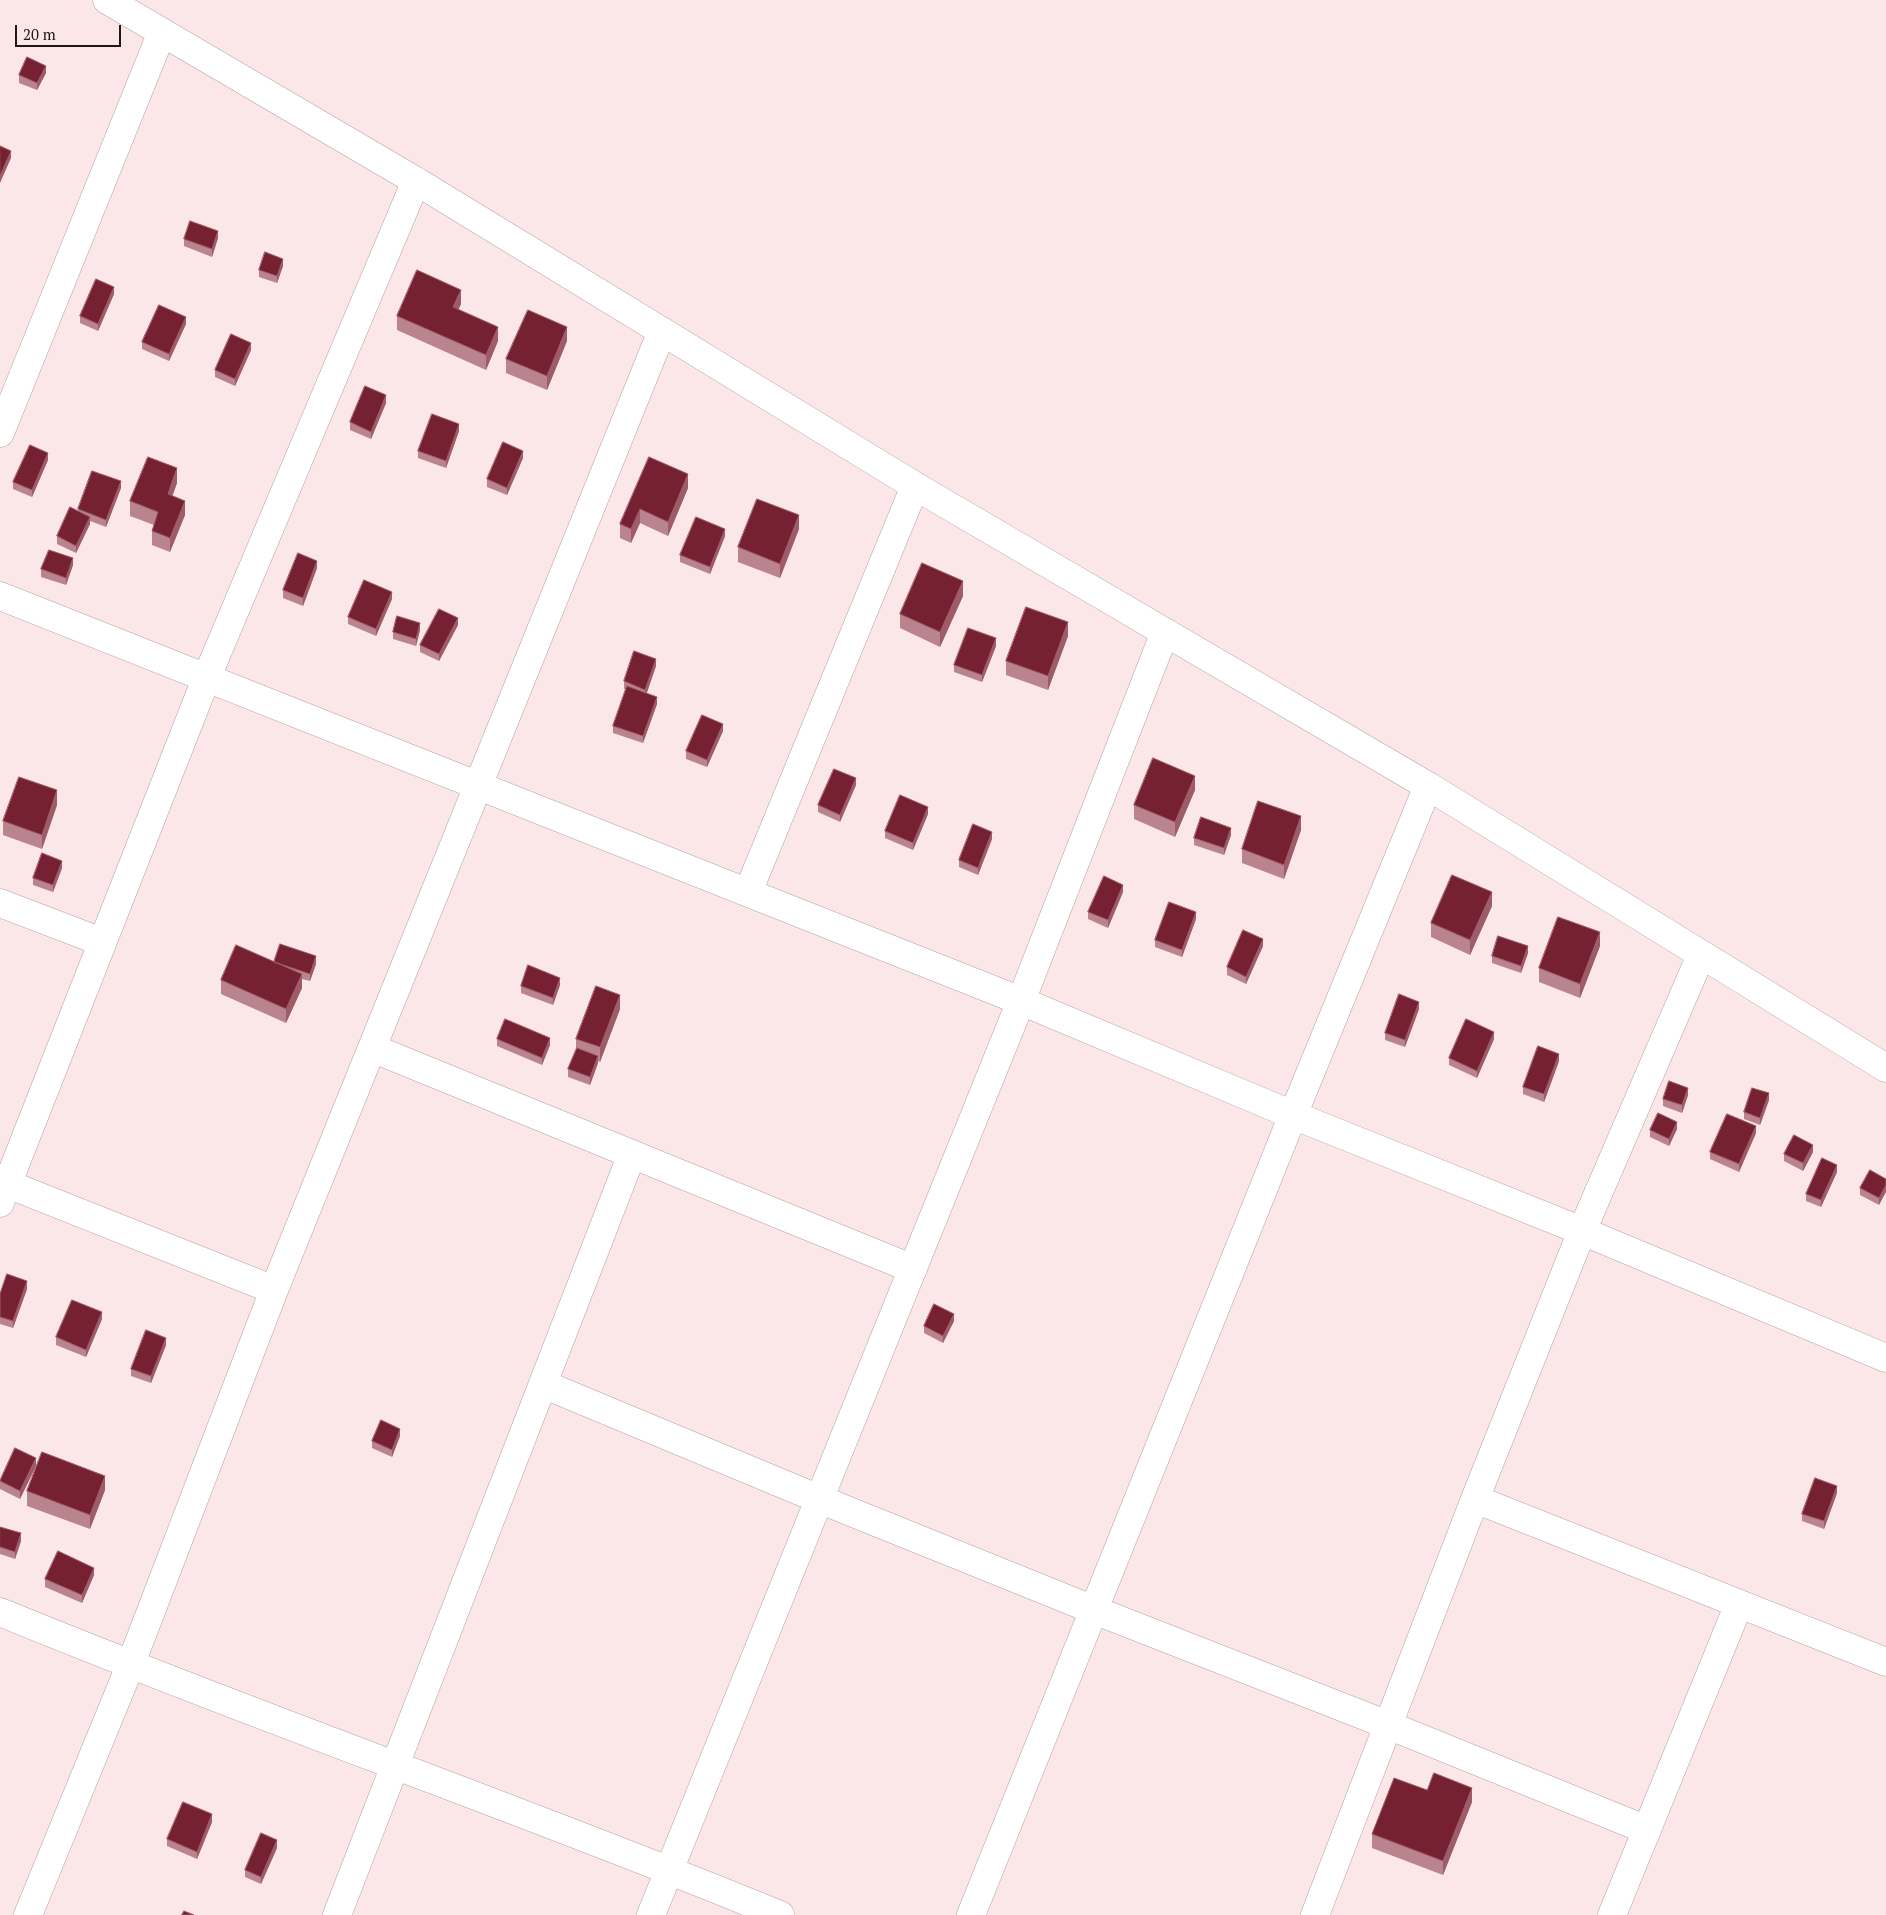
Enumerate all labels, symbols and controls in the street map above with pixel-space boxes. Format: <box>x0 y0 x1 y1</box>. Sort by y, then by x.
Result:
scale bar <box>18 15 124 47</box>
text: 20 m <box>23 24 56 44</box>

